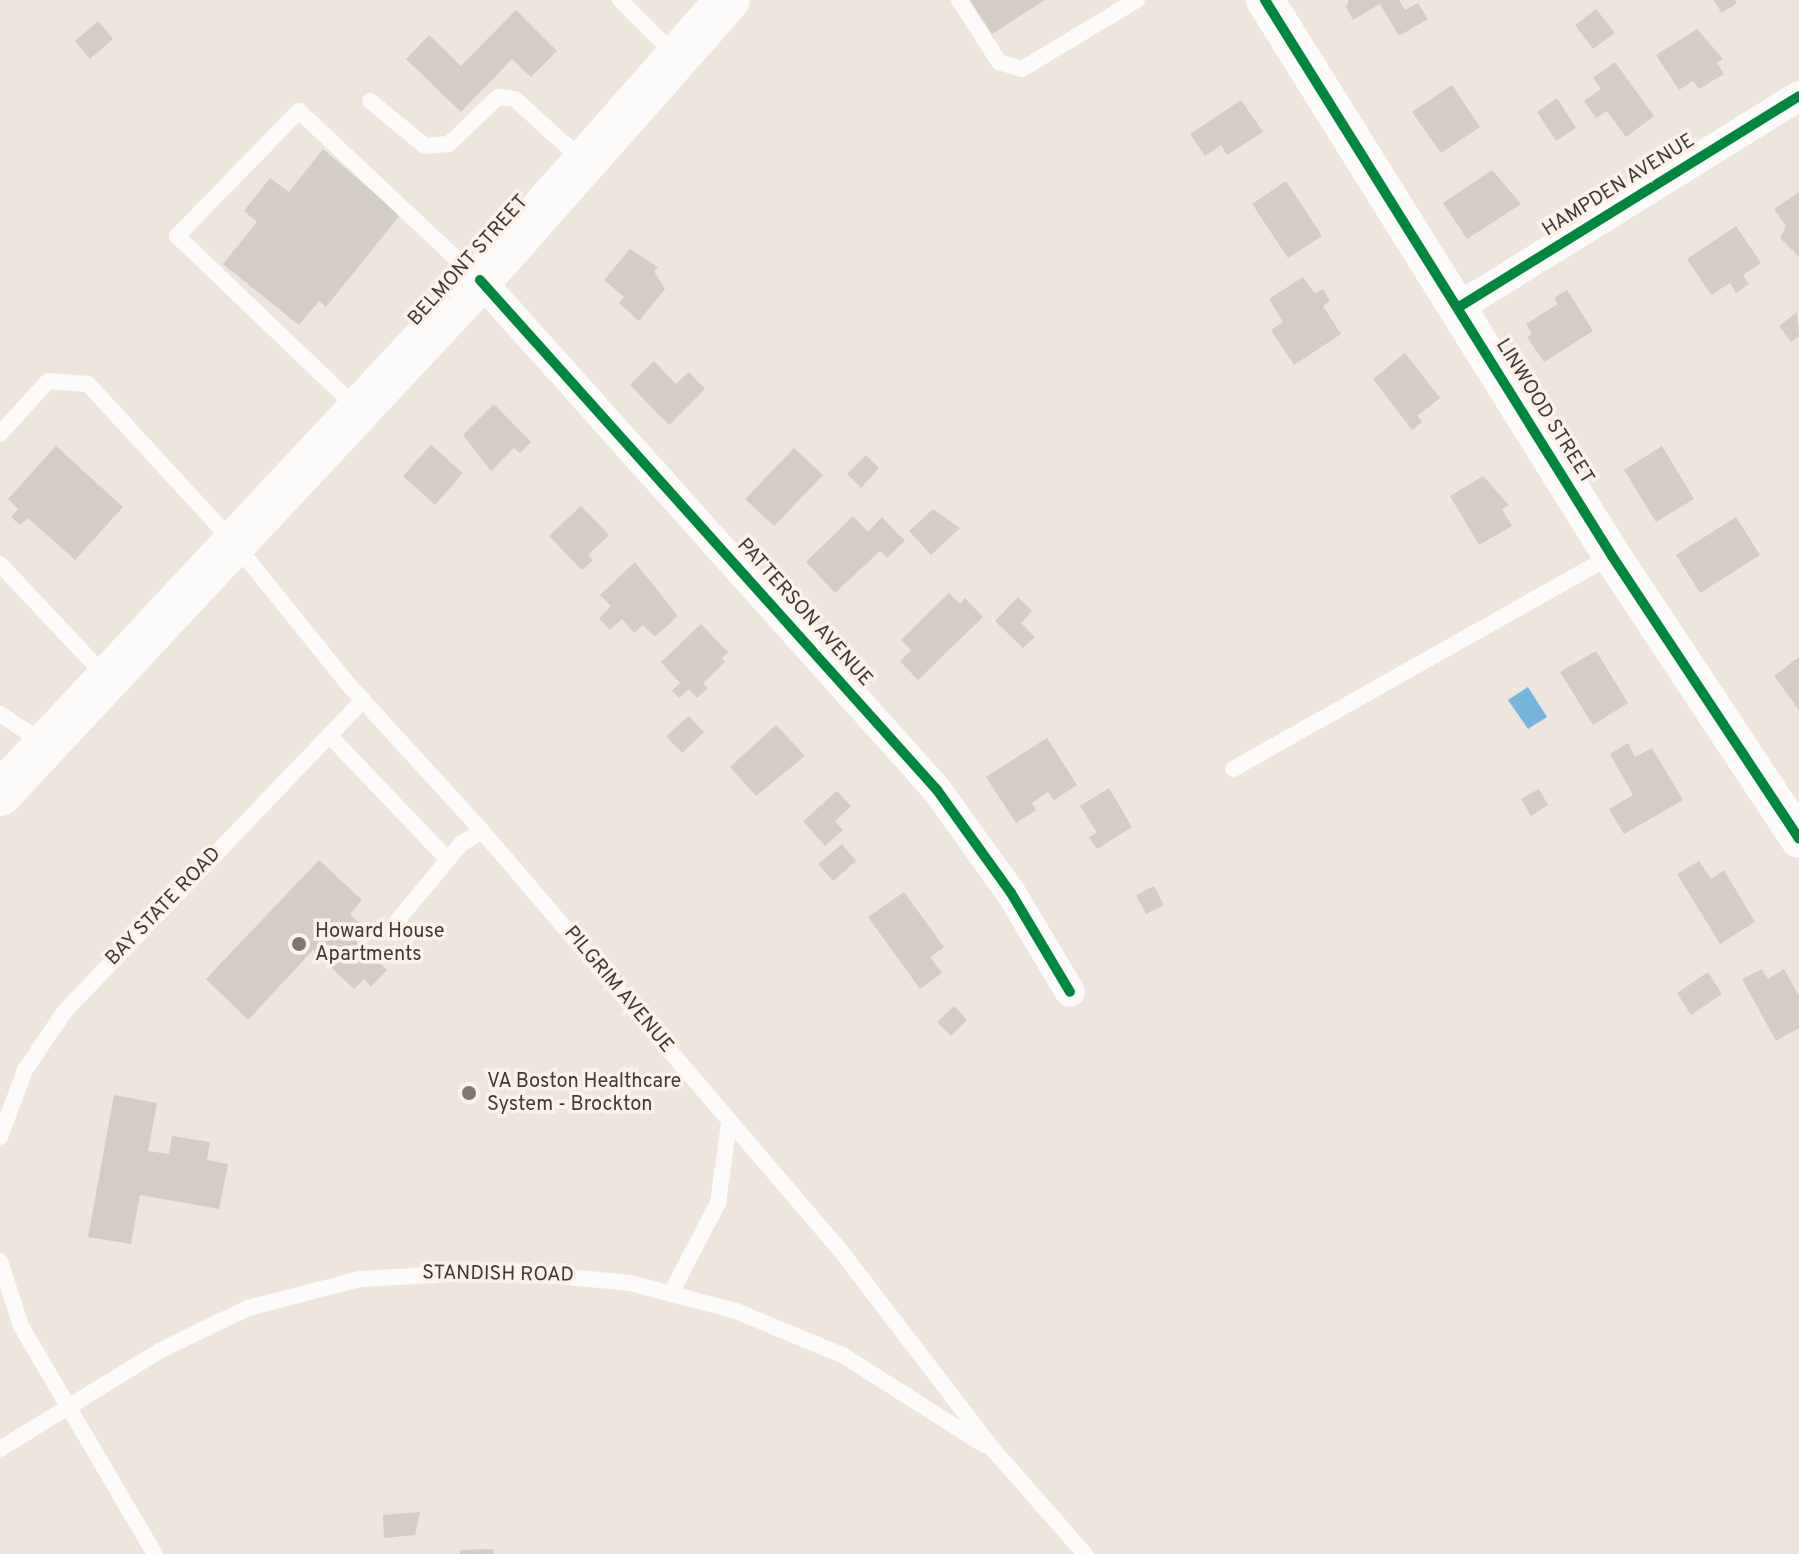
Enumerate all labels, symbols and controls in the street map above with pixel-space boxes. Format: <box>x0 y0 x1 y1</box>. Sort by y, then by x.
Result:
street label: HAMPDEN AVENUE <box>1538 129 1700 243</box>
street label: BELMONT STREET <box>404 190 534 332</box>
street label: LINWOOD STREET <box>1490 335 1598 489</box>
street label: PATTERSON AVENUE <box>731 534 877 692</box>
street label: BAY STATE ROAD <box>101 843 227 971</box>
place label: Howard House Apartments <box>315 920 444 967</box>
street label: PILGRIM AVENUE <box>558 922 678 1058</box>
marker: Howard House Apartments <box>290 935 308 953</box>
place label: VA Boston Healthcare System - Brockton <box>487 1070 682 1117</box>
marker: VA Boston Healthcare System - Brockton <box>458 1082 480 1104</box>
street label: STANDISH ROAD <box>422 1262 574 1288</box>

